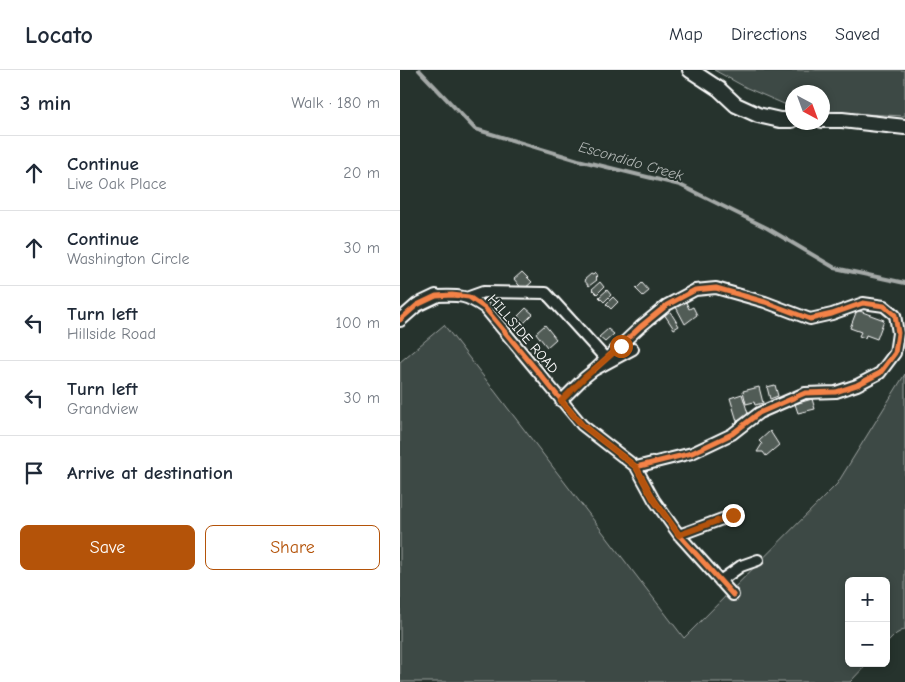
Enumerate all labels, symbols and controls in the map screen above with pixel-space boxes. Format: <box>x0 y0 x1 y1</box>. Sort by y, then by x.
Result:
text: Locato <box>25 21 93 49</box>
text: Map <box>669 24 703 45</box>
text: Directions <box>731 24 807 45</box>
text: Saved <box>835 24 880 45</box>
north arrow <box>785 85 830 130</box>
text: 3 min <box>20 91 71 115</box>
text: Walk · 180 m <box>291 94 380 112</box>
water label: Escondido Creek <box>577 137 686 185</box>
text: Continue <box>67 153 139 175</box>
icon: ahead <box>20 159 48 187</box>
text: 20 m <box>343 164 380 182</box>
text: Live Oak Place <box>67 175 166 193</box>
text: Continue <box>67 228 139 250</box>
icon: ahead <box>20 234 48 262</box>
text: 30 m <box>344 239 380 257</box>
text: Washington Circle <box>67 250 190 268</box>
street label: HILLSIDE ROAD <box>484 291 562 377</box>
text: Turn left <box>67 303 138 325</box>
icon: left <box>20 309 48 337</box>
text: 100 m <box>336 314 380 332</box>
text: Hillside Road <box>67 325 156 343</box>
route start <box>610 335 633 358</box>
text: Turn left <box>67 378 138 400</box>
icon: left <box>20 384 48 412</box>
text: 30 m <box>344 389 380 407</box>
text: Grandview <box>67 400 138 418</box>
icon: arrive <box>20 459 48 487</box>
text: Arrive at destination <box>67 462 233 484</box>
route end <box>722 504 745 527</box>
button: Save <box>20 525 195 570</box>
button: Share <box>205 525 380 570</box>
map controls <box>845 577 890 667</box>
button: + <box>845 577 890 622</box>
button: − <box>845 622 890 667</box>

